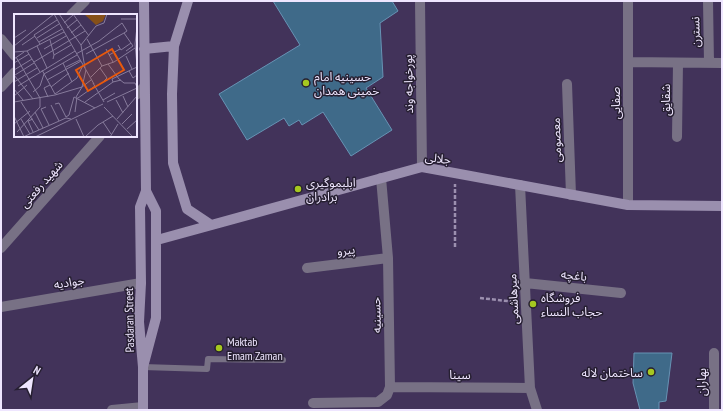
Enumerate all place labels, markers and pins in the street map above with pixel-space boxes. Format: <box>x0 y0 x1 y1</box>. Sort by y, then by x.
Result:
place label: حسینیه امام خمینی همدان <box>314 69 379 98</box>
marker: حسینیه امام خمینی همدان <box>301 78 311 88</box>
place label: ابلبموگیری برادران <box>306 175 356 204</box>
marker: ابلبموگیری برادران <box>293 184 303 194</box>
place label: فروشگاه حجاب النساء <box>541 290 602 319</box>
marker: فروشگاه حجاب النساء <box>528 299 538 309</box>
place label: Maktab Emam Zaman <box>227 334 283 363</box>
marker: Maktab Emam Zaman <box>214 343 224 353</box>
place label: ساختمان لاله <box>581 365 643 380</box>
marker: ساختمان لاله <box>646 367 656 377</box>

